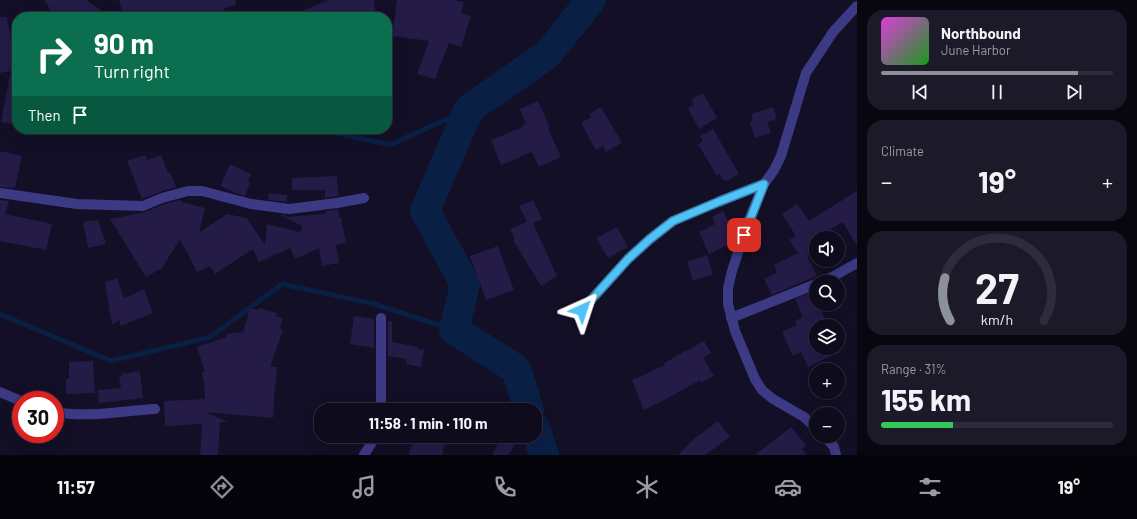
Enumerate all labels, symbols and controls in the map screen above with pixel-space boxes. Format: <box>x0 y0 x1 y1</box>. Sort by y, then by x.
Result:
text: Northbound <box>941 24 1021 42</box>
text: 90 m <box>94 26 154 60</box>
icon: right <box>28 28 80 80</box>
text: June Harbor <box>941 42 1011 58</box>
text: Turn right <box>94 60 170 82</box>
icon: previous <box>909 81 931 103</box>
icon: pause <box>986 81 1008 103</box>
icon: next <box>1063 81 1085 103</box>
icon: arrive <box>69 104 91 126</box>
text: Then <box>28 106 61 124</box>
text: Climate <box>881 143 924 159</box>
text: 19° <box>978 163 1016 199</box>
text: − <box>881 168 892 194</box>
text: + <box>1102 168 1113 194</box>
pin <box>727 218 761 252</box>
icon: arrive <box>733 224 755 246</box>
map controls <box>809 231 845 443</box>
button: sound <box>809 231 845 267</box>
text: 27 <box>975 261 1019 311</box>
button: search <box>809 275 845 311</box>
position arrow <box>561 289 603 331</box>
text: km/h <box>981 310 1013 327</box>
button: layers <box>809 319 845 355</box>
text: Range · 31% <box>881 361 947 377</box>
button: + <box>809 363 845 399</box>
text: 155 km <box>881 381 971 417</box>
speed limit sign: 30 <box>12 391 64 443</box>
button: − <box>809 407 845 443</box>
text: 11:58 · 1 min · 110 m <box>368 414 488 432</box>
icon: directions <box>208 473 236 501</box>
icon: music <box>350 473 378 501</box>
icon: phone <box>491 473 519 501</box>
icon: climate <box>633 473 661 501</box>
icon: car <box>774 473 802 501</box>
icon: filters <box>916 473 944 501</box>
text: 11:57 <box>57 476 95 498</box>
text: 19° <box>1057 476 1080 498</box>

